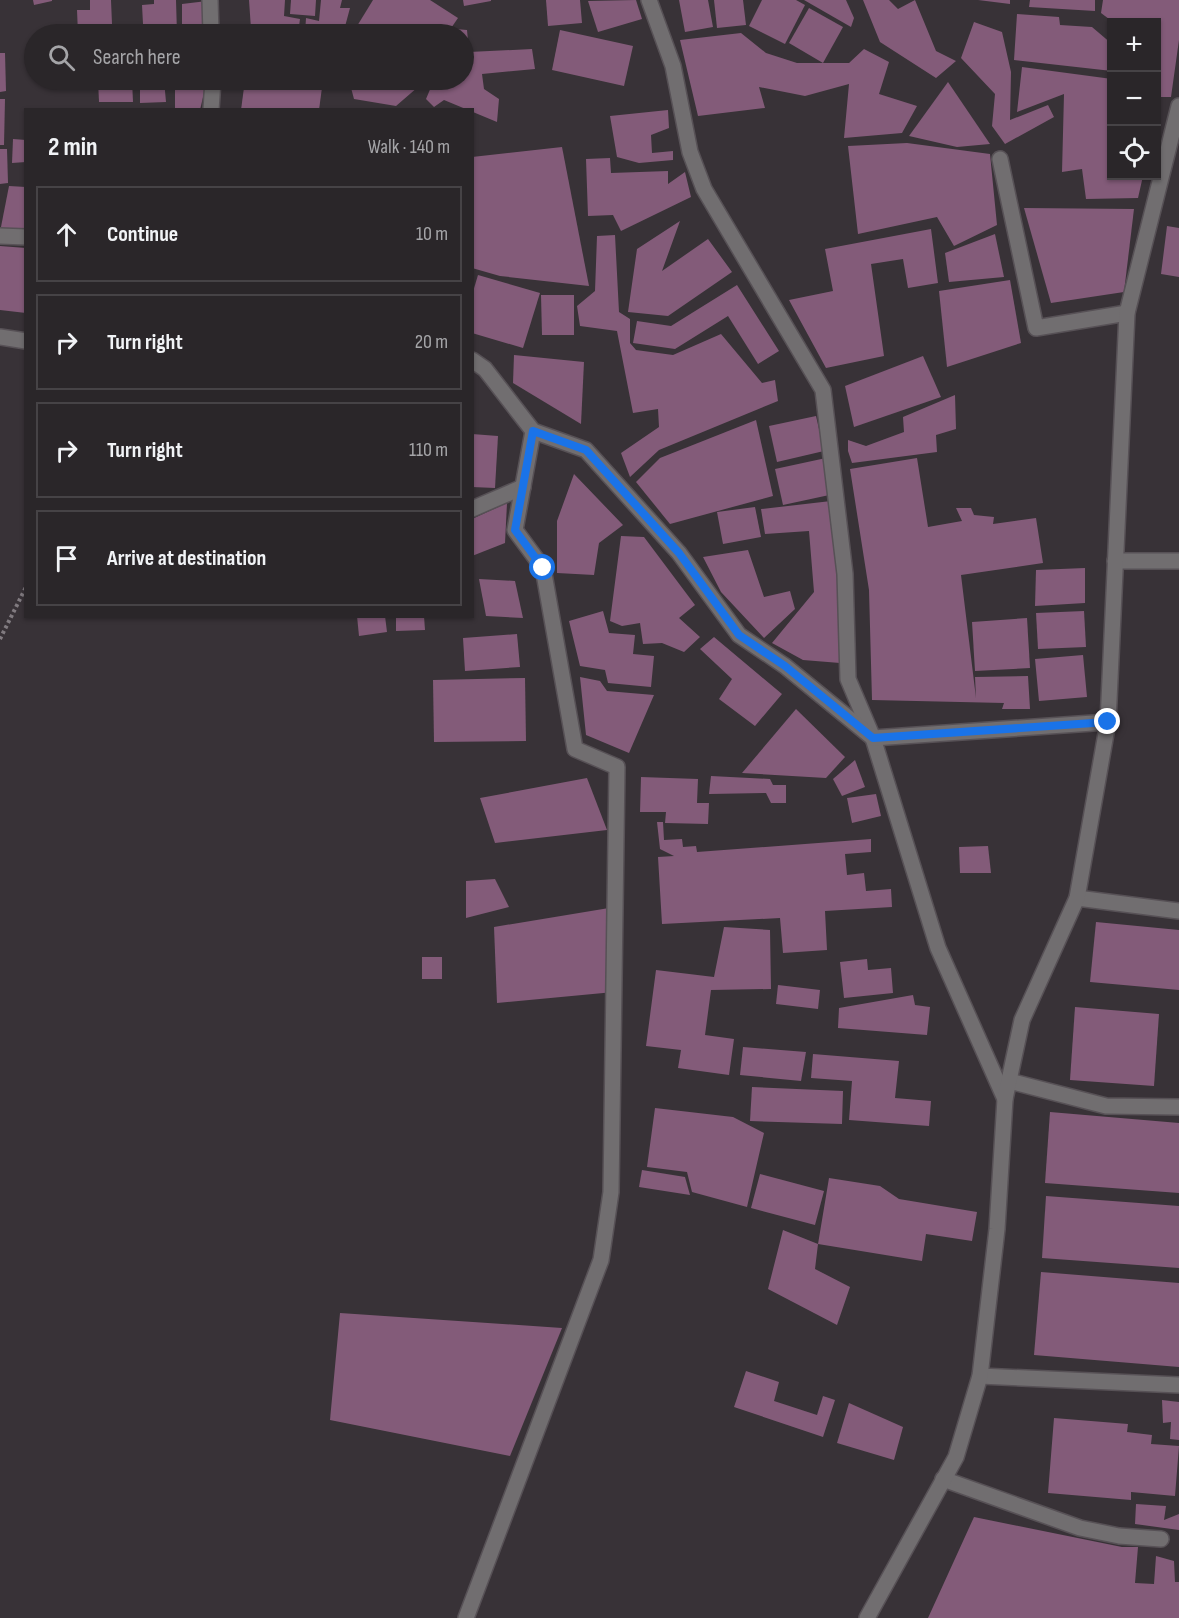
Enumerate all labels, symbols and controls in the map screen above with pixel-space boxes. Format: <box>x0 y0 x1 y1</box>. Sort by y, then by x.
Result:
map controls <box>1107 18 1161 180</box>
button: + <box>1107 18 1161 72</box>
search box <box>24 24 474 90</box>
icon: search <box>45 41 78 74</box>
text: Search here <box>93 44 180 71</box>
button: − <box>1107 72 1161 126</box>
button: locate <box>1107 126 1161 180</box>
text: 2 min <box>48 132 98 163</box>
text: Walk · 140 m <box>368 135 450 159</box>
icon: ahead <box>50 218 83 251</box>
text: Continue <box>107 221 178 248</box>
text: 10 m <box>416 222 448 246</box>
icon: right <box>50 326 83 359</box>
text: Turn right <box>107 329 183 356</box>
text: 20 m <box>415 330 448 354</box>
icon: right <box>50 434 83 467</box>
text: Turn right <box>107 437 183 464</box>
text: 110 m <box>409 438 448 462</box>
icon: arrive <box>50 542 83 575</box>
text: Arrive at destination <box>107 545 266 572</box>
route start <box>529 554 555 580</box>
route end <box>1094 708 1120 734</box>

